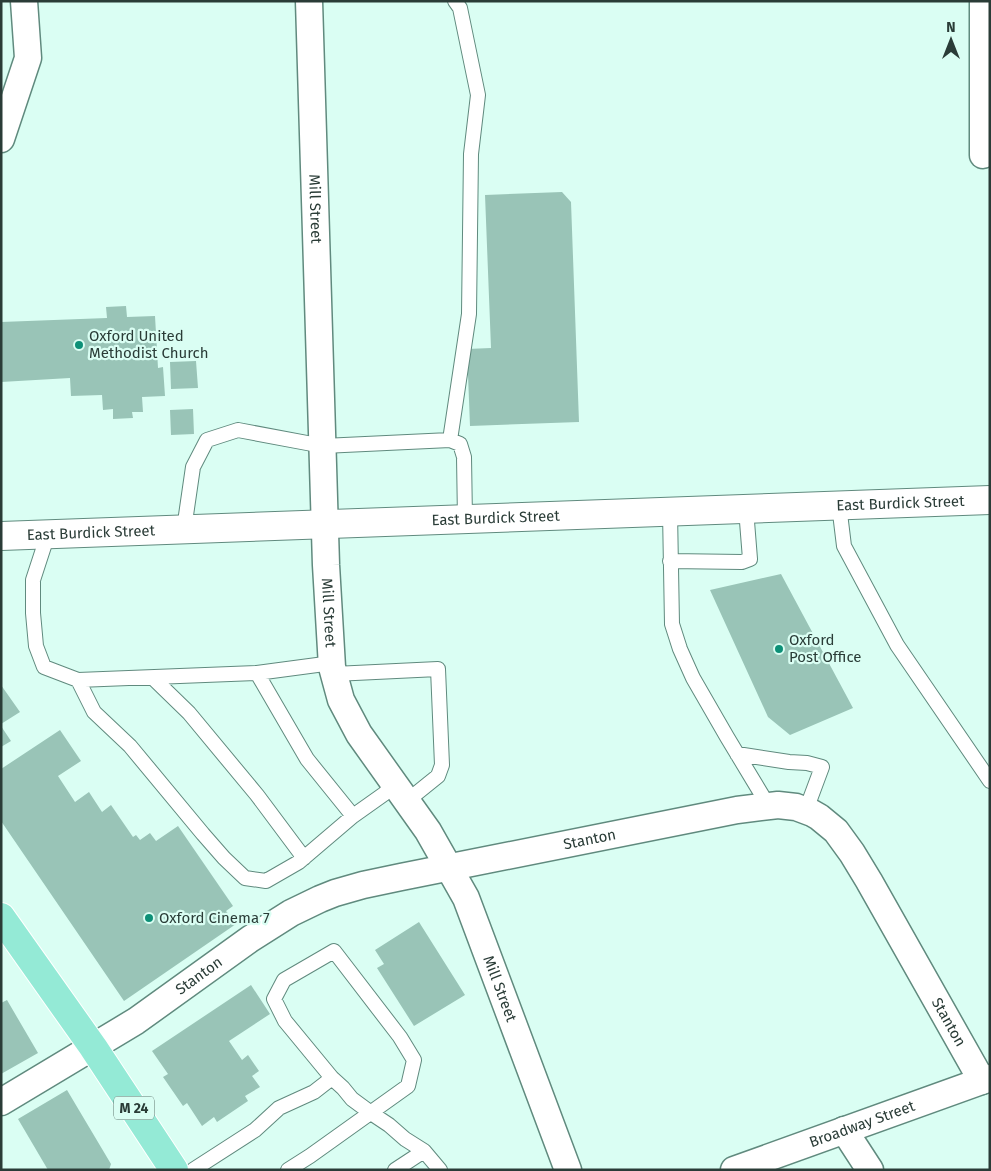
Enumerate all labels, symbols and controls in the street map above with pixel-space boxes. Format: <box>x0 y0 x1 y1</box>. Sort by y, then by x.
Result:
north arrow <box>926 15 976 65</box>
text: N <box>946 19 956 36</box>
street label: Mill Street <box>305 174 325 244</box>
place label: Oxford United Methodist Church <box>89 327 208 362</box>
marker: Oxford United Methodist Church <box>73 339 85 351</box>
street label: East Burdick Street <box>836 492 965 515</box>
street label: East Burdick Street <box>431 507 561 529</box>
street label: East Burdick Street <box>26 521 156 544</box>
street label: Mill Street <box>318 577 340 648</box>
place label: Oxford Post Office <box>789 631 862 666</box>
marker: Oxford Post Office <box>773 643 785 655</box>
street label: Stanton <box>562 825 617 853</box>
place label: Oxford Cinema 7 <box>159 909 270 927</box>
marker: Oxford Cinema 7 <box>143 912 155 924</box>
street label: Stanton <box>172 953 226 999</box>
street label: Mill Street <box>479 953 521 1025</box>
street label: Stanton <box>928 995 970 1050</box>
road number: M 24 <box>114 1096 154 1120</box>
street label: Broadway Street <box>807 1097 918 1151</box>

